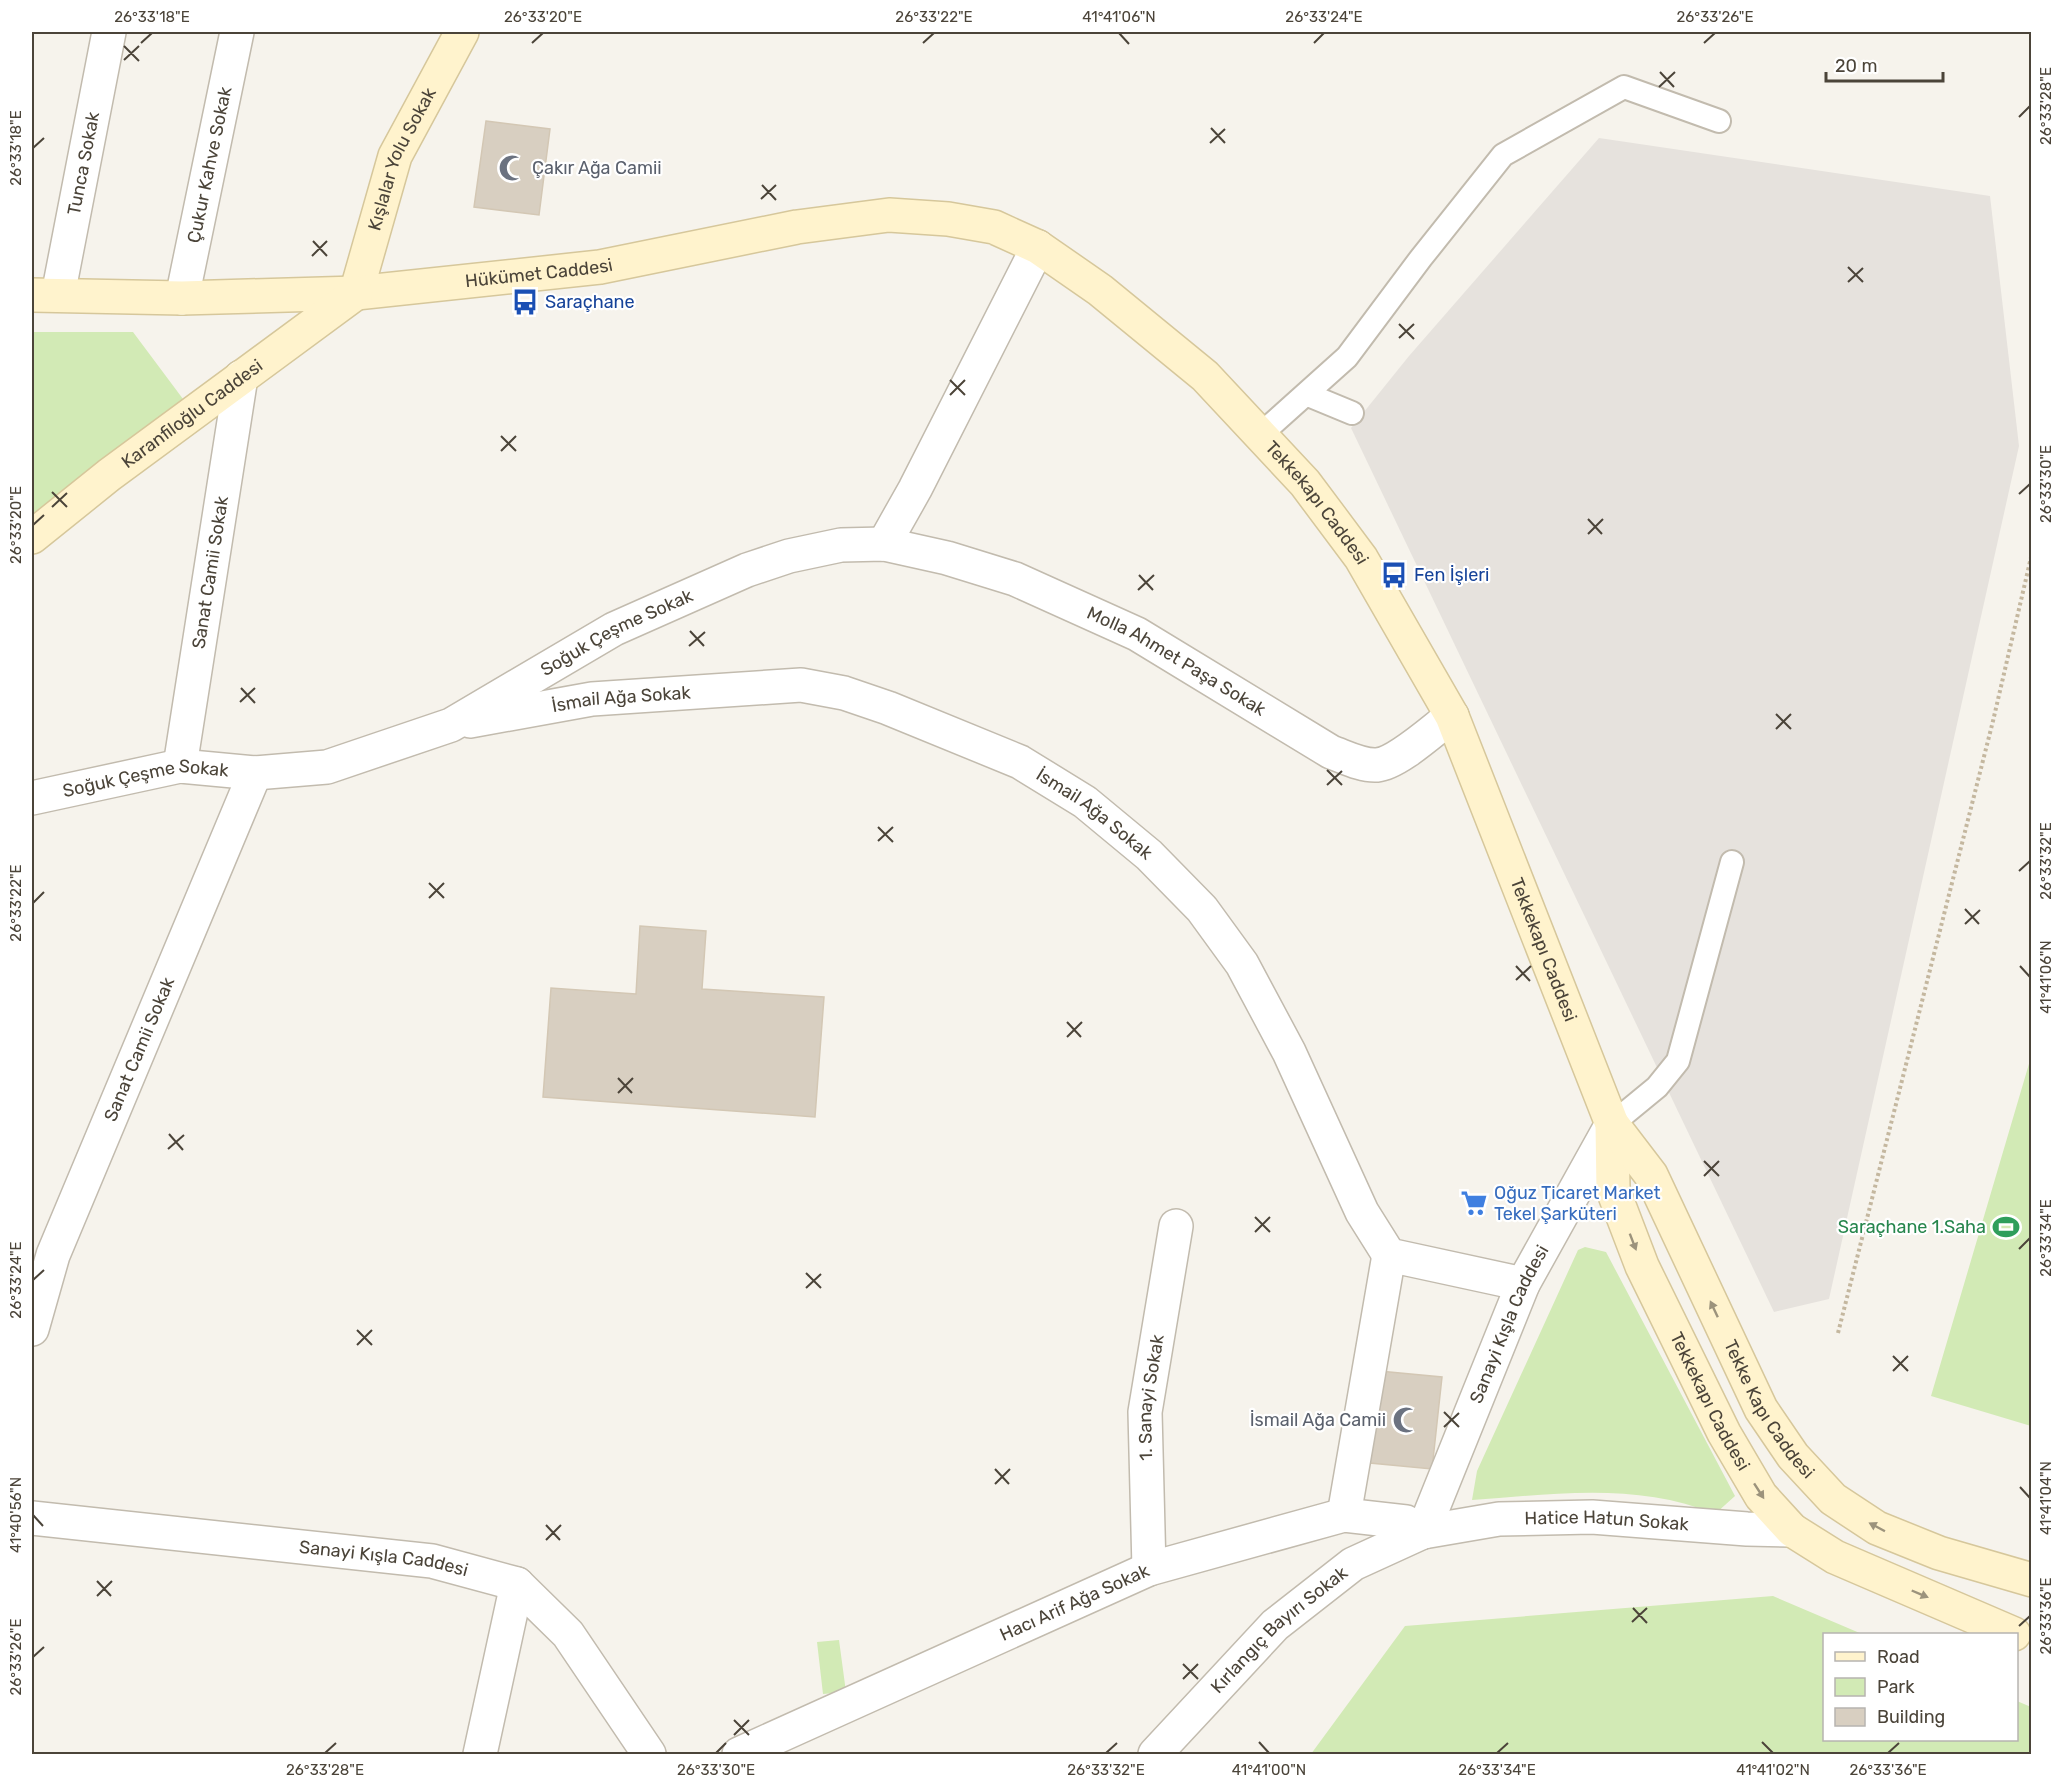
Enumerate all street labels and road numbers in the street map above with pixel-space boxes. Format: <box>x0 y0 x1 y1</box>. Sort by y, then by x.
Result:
street label: Kışlalar Yolu Sokak <box>363 83 441 233</box>
street label: Çukur Kahve Sokak <box>183 84 237 245</box>
street label: Tunca Sokak <box>63 109 104 217</box>
street label: Hükümet Caddesi <box>464 254 615 292</box>
street label: Karanfiloğlu Caddesi <box>117 355 267 473</box>
street label: Tekkekapı Caddesi <box>1261 436 1373 568</box>
street label: Sanat Camii Sokak <box>188 494 233 650</box>
street label: Soğuk Çeşme Sokak <box>537 584 697 681</box>
street label: Molla Ahmet Paşa Sokak <box>1083 602 1270 721</box>
street label: İsmail Ağa Sokak <box>550 681 692 717</box>
street label: Soğuk Çeşme Sokak <box>61 755 230 802</box>
street label: İsmail Ağa Sokak <box>1032 764 1157 865</box>
street label: Tekkekapı Caddesi <box>1506 875 1582 1025</box>
street label: Sanat Camii Sokak <box>99 973 179 1125</box>
street label: Sanayi Kışla Caddesi <box>1465 1241 1553 1407</box>
street label: Tekkekapı Caddesi <box>1665 1329 1755 1474</box>
street label: 1. Sanayi Sokak <box>1134 1332 1169 1461</box>
street label: Tekke Kapı Caddesi <box>1719 1336 1819 1483</box>
street label: Hatice Hatun Sokak <box>1524 1506 1690 1536</box>
street label: Sanayi Kışla Caddesi <box>298 1536 471 1581</box>
street label: Hacı Arif Ağa Sokak <box>996 1559 1153 1646</box>
street label: Kırlangıç Bayırı Sokak <box>1206 1561 1352 1698</box>

